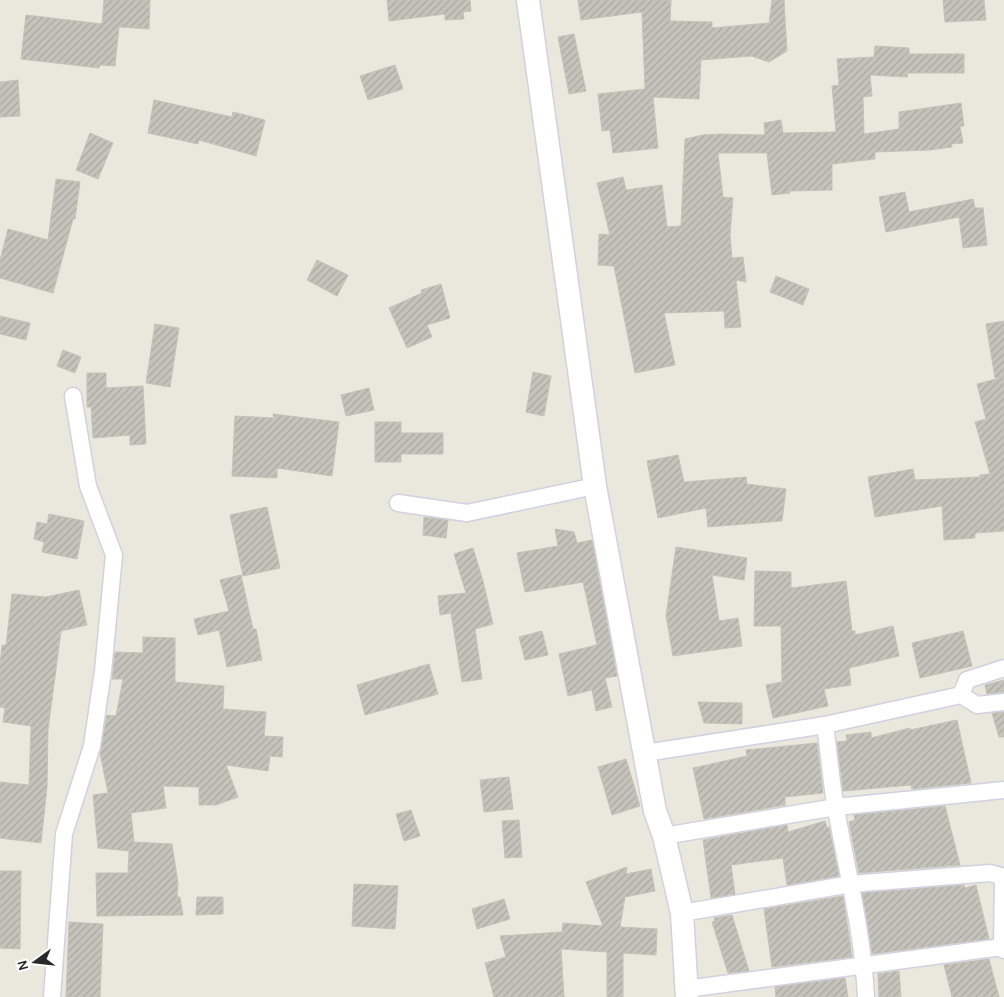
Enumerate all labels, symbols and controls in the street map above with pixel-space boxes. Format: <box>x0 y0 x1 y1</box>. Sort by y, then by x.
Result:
north arrow <box>10 937 60 987</box>
text: N <box>13 958 32 972</box>

